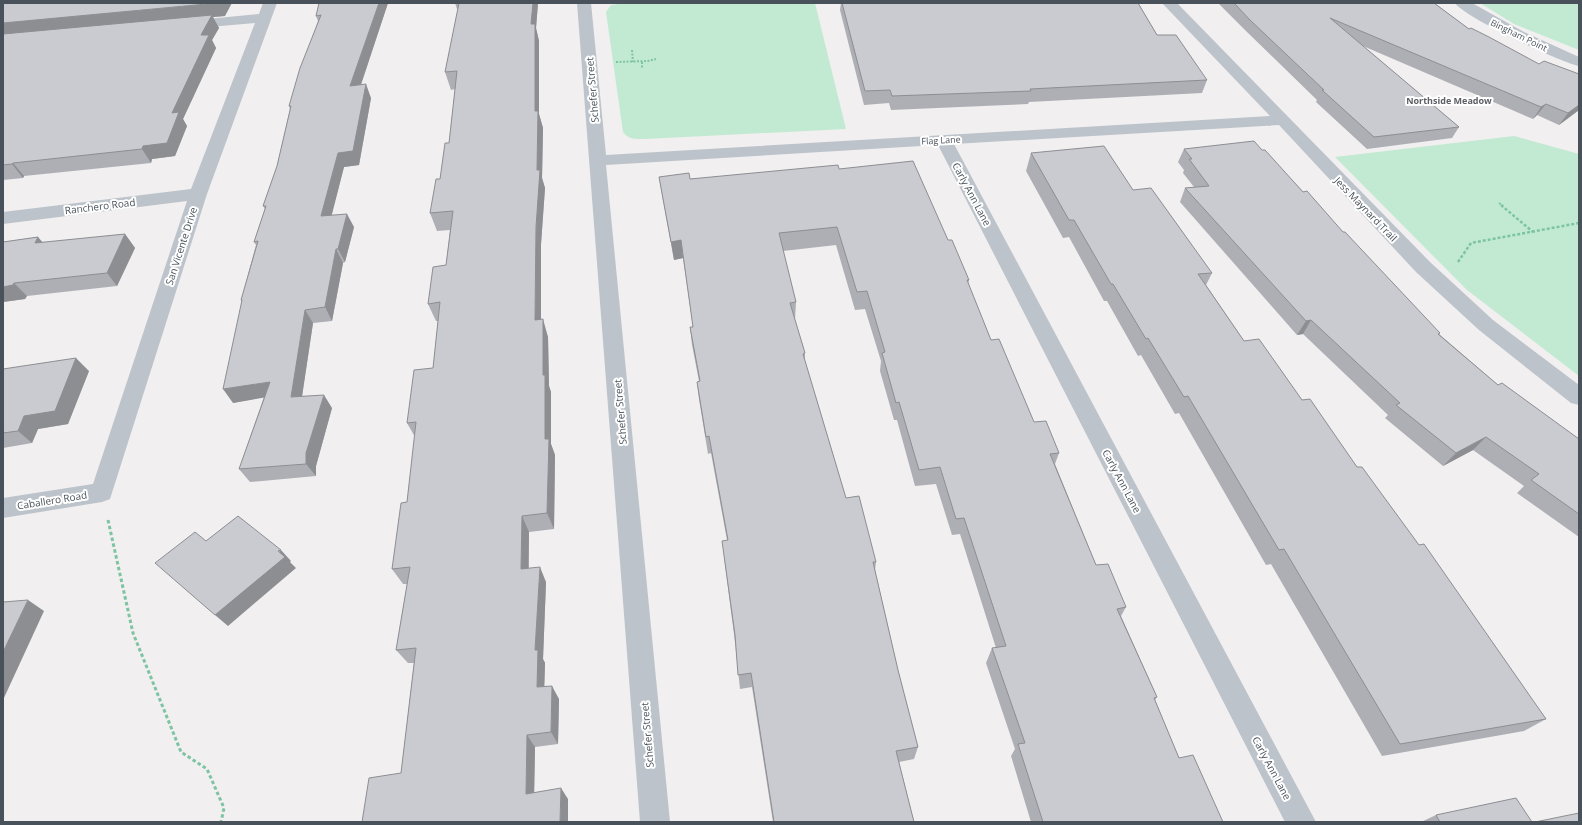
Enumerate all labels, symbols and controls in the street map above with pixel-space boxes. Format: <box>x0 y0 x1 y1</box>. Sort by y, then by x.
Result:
street label: Bingham Point <box>1489 16 1549 54</box>
street label: Schefer Street <box>582 56 602 123</box>
district label: Northside Meadow <box>1406 94 1492 107</box>
street label: Flag Lane <box>921 132 961 148</box>
street label: Carly Ann Lane <box>949 160 995 228</box>
street label: Jess Maynard Trail <box>1331 173 1400 244</box>
street label: Ranchero Road <box>64 195 136 217</box>
street label: San Vicente Drive <box>162 205 200 287</box>
street label: Schefer Street <box>610 378 630 445</box>
street label: Carly Ann Lane <box>1099 447 1145 515</box>
street label: Caballero Road <box>16 488 88 512</box>
street label: Schefer Street <box>637 701 657 768</box>
street label: Carly Ann Lane <box>1249 734 1295 802</box>

